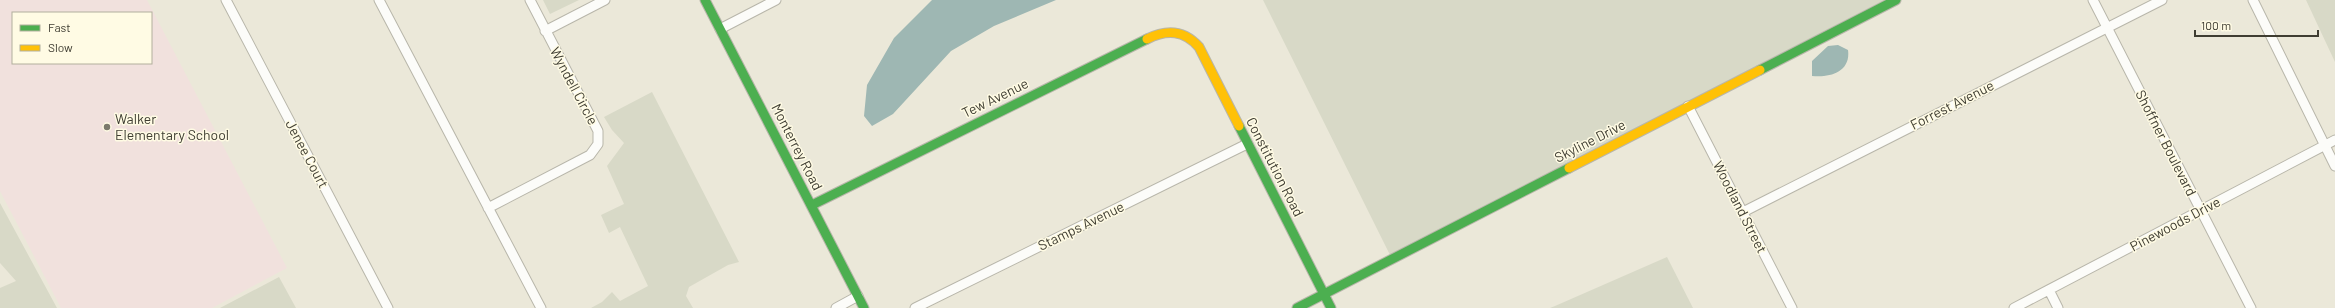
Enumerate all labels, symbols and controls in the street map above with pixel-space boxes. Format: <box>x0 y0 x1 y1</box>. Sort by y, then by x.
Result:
legend <box>12 12 152 64</box>
scale bar <box>2195 12 2318 38</box>
text: 100 m <box>2201 18 2231 32</box>
text: Fast <box>48 20 71 34</box>
text: Slow <box>48 40 73 54</box>
street label: Wyndell Circle <box>547 44 602 127</box>
street label: Tew Avenue <box>959 74 1031 121</box>
street label: Forrest Avenue <box>1907 76 1996 133</box>
street label: Shoffner Boulevard <box>2132 87 2201 199</box>
street label: Monterrey Road <box>768 101 827 193</box>
place label: Walker Elementary School <box>115 110 229 143</box>
street label: Constitution Road <box>1243 114 1308 219</box>
street label: Skyline Drive <box>1551 115 1628 166</box>
street label: Jenee Court <box>282 117 332 191</box>
marker: Walker Elementary School <box>102 122 112 132</box>
street label: Woodland Street <box>1710 158 1771 256</box>
street label: Pinewoods Drive <box>2127 193 2223 255</box>
street label: Stamps Avenue <box>1035 197 1127 254</box>

